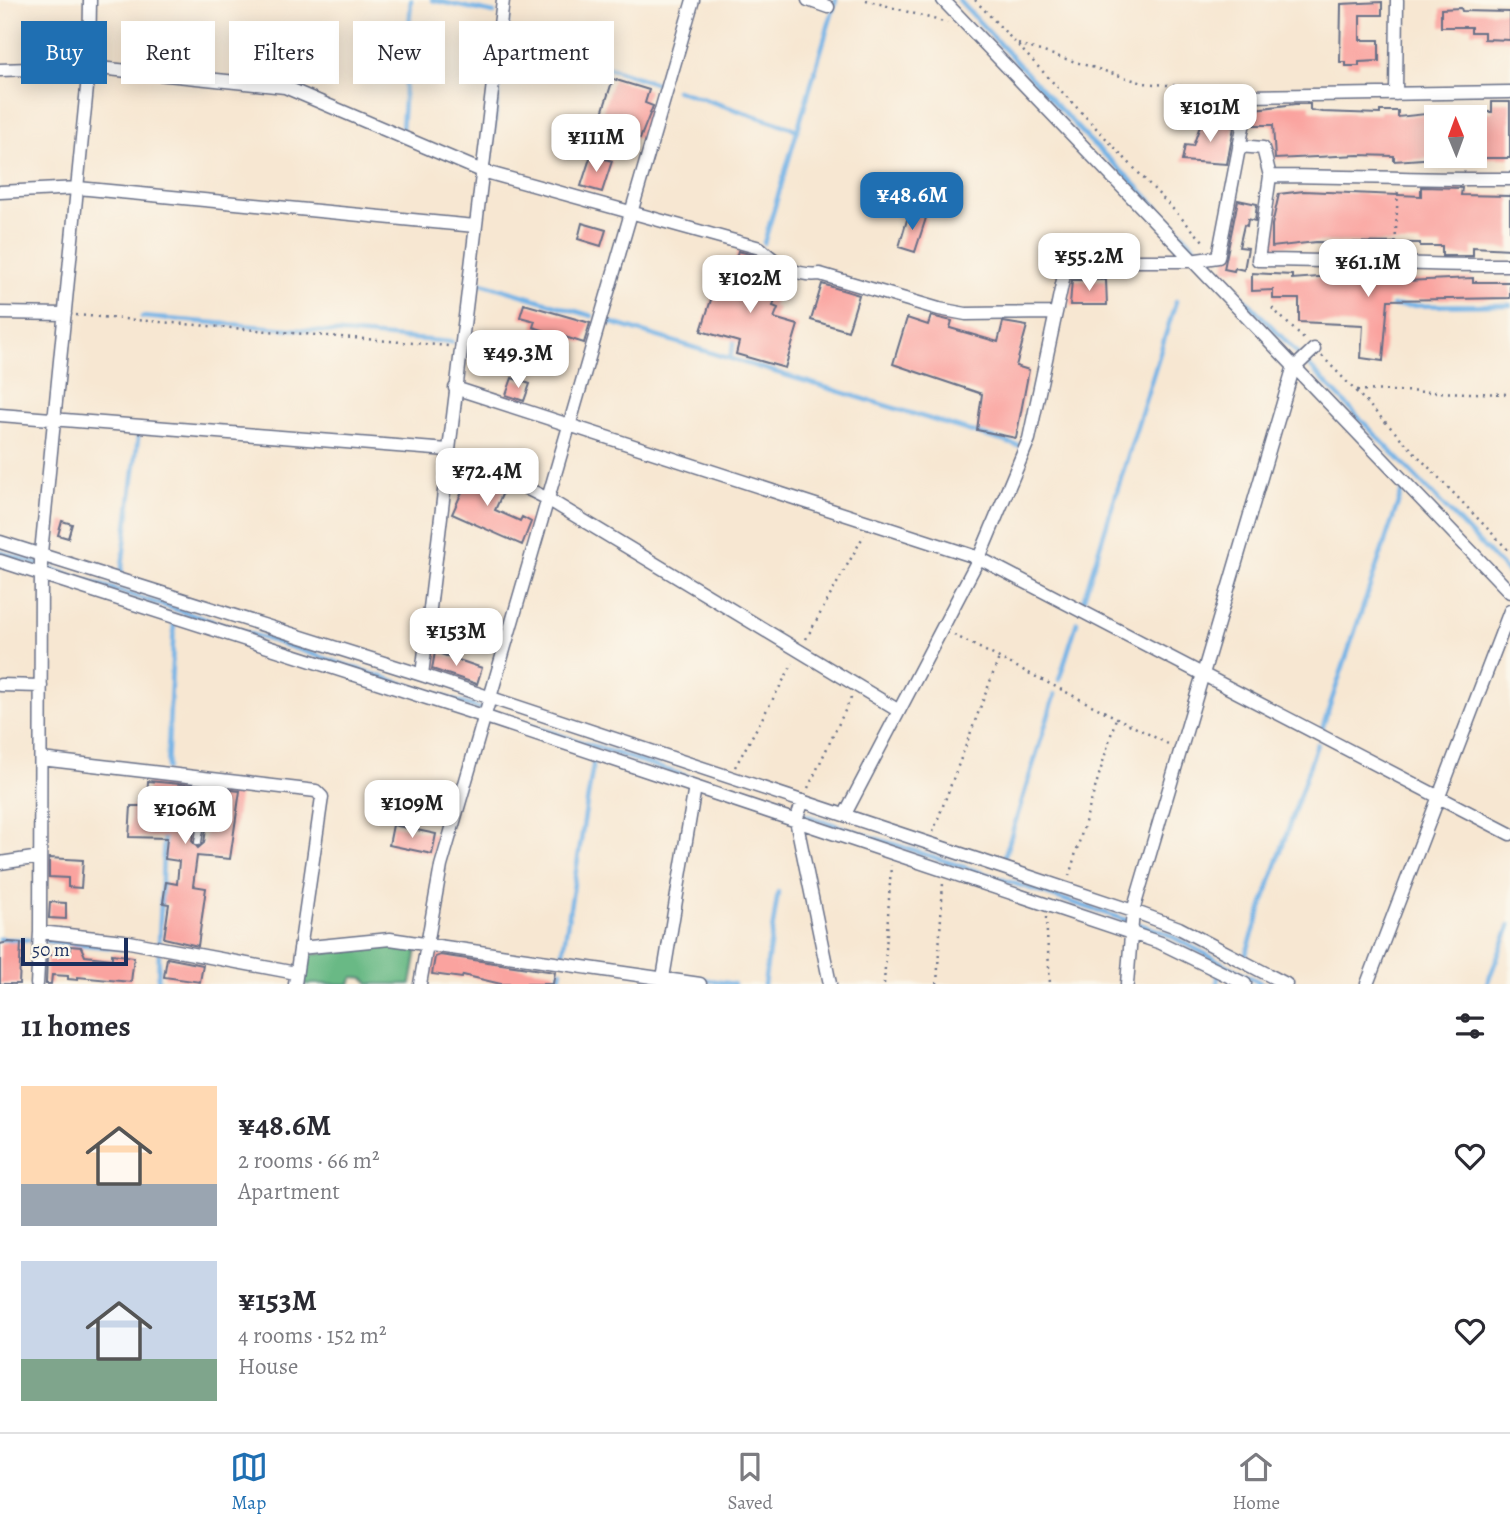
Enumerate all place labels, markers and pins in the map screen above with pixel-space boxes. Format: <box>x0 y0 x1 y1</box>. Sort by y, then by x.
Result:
pin: ¥101M <box>1161 85 1259 144</box>
pin: ¥111M <box>547 114 645 174</box>
pin: ¥48.6M <box>855 173 969 232</box>
pin: ¥55.2M <box>1032 233 1146 293</box>
pin: ¥61.1M <box>1311 240 1425 299</box>
pin: ¥102M <box>701 256 799 315</box>
pin: ¥49.3M <box>461 330 575 390</box>
pin: ¥72.4M <box>430 448 544 508</box>
pin: ¥153M <box>407 608 505 668</box>
pin: ¥109M <box>363 780 461 840</box>
pin: ¥106M <box>136 786 234 846</box>

